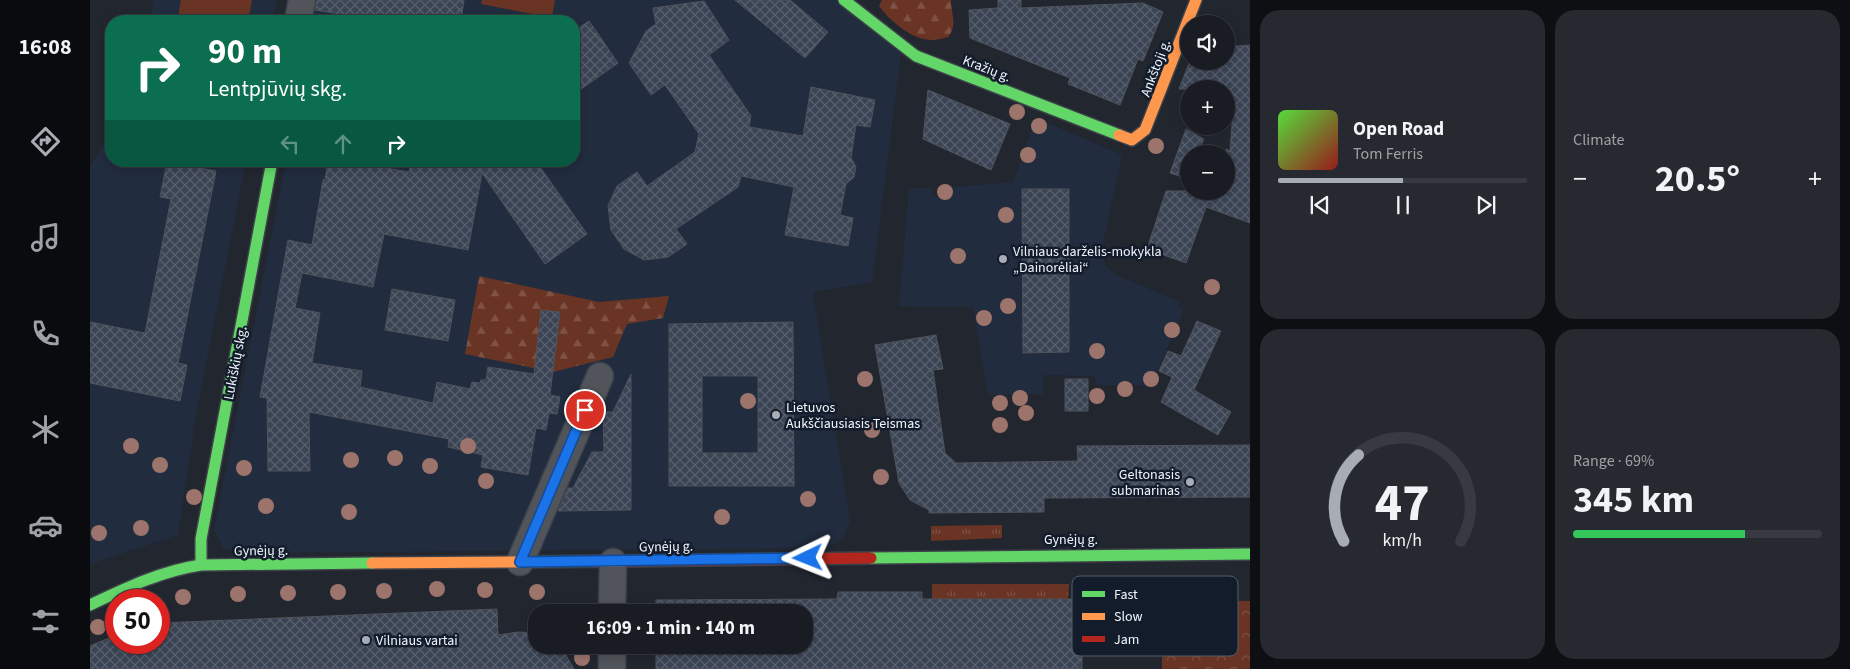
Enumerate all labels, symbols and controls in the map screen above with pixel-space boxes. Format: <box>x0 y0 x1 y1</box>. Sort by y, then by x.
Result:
map controls <box>1180 15 1235 200</box>
button: sound <box>1180 15 1235 70</box>
text: 90 m <box>208 27 282 77</box>
text: 16:08 <box>18 31 72 63</box>
icon: right <box>125 35 190 100</box>
street label: Ankštoji g. <box>1136 37 1176 100</box>
street label: Kražių g. <box>960 51 1014 87</box>
text: Lentpjūvių skg. <box>208 73 347 105</box>
button: + <box>1180 80 1235 135</box>
text: Open Road <box>1353 116 1444 143</box>
icon: directions <box>28 124 63 159</box>
text: Climate <box>1573 129 1624 151</box>
icon: left <box>276 130 304 158</box>
icon: ahead <box>329 130 357 158</box>
icon: right <box>382 130 410 158</box>
text: Tom Ferris <box>1353 143 1423 165</box>
button: − <box>1180 145 1235 200</box>
text: 20.5° <box>1655 152 1740 206</box>
text: − <box>1573 159 1587 199</box>
text: + <box>1808 159 1822 199</box>
icon: previous <box>1306 191 1334 219</box>
icon: pause <box>1389 191 1417 219</box>
icon: next <box>1472 191 1500 219</box>
icon: music <box>28 220 63 255</box>
place label: Vilniaus darželis-mokykla „Dainorėliai“ <box>1013 242 1162 278</box>
marker: Vilniaus darželis-mokykla „Dainorėliai“ <box>997 253 1009 265</box>
icon: phone <box>28 316 63 351</box>
street label: Lukiškių skg. <box>219 325 253 402</box>
pin <box>564 389 606 431</box>
icon: arrive <box>571 396 599 424</box>
place label: Lietuvos Aukščiausiasis Teismas <box>786 398 920 434</box>
marker: Lietuvos Aukščiausiasis Teismas <box>770 409 782 421</box>
icon: climate <box>28 412 63 447</box>
text: Range · 69% <box>1573 450 1654 472</box>
place label: Geltonasis submarinas <box>1111 465 1180 501</box>
text: 47 <box>1375 467 1430 541</box>
text: 345 km <box>1573 473 1694 527</box>
marker: Geltonasis submarinas <box>1184 476 1196 488</box>
icon: car <box>28 508 63 543</box>
text: km/h <box>1383 528 1422 553</box>
street label: Gynėjų g. <box>1044 530 1098 550</box>
position arrow <box>781 531 833 583</box>
street label: Gynėjų g. <box>639 537 693 557</box>
street label: Gynėjų g. <box>234 541 288 561</box>
legend <box>1072 576 1238 656</box>
text: Fast <box>1114 585 1138 605</box>
speed limit sign: 50 <box>105 589 170 654</box>
icon: filters <box>28 604 63 639</box>
text: Slow <box>1114 607 1143 627</box>
text: 16:09 · 1 min · 140 m <box>586 615 755 642</box>
text: Jam <box>1114 630 1139 650</box>
place label: Vilniaus vartai <box>376 631 458 651</box>
marker: Vilniaus vartai <box>360 634 372 646</box>

